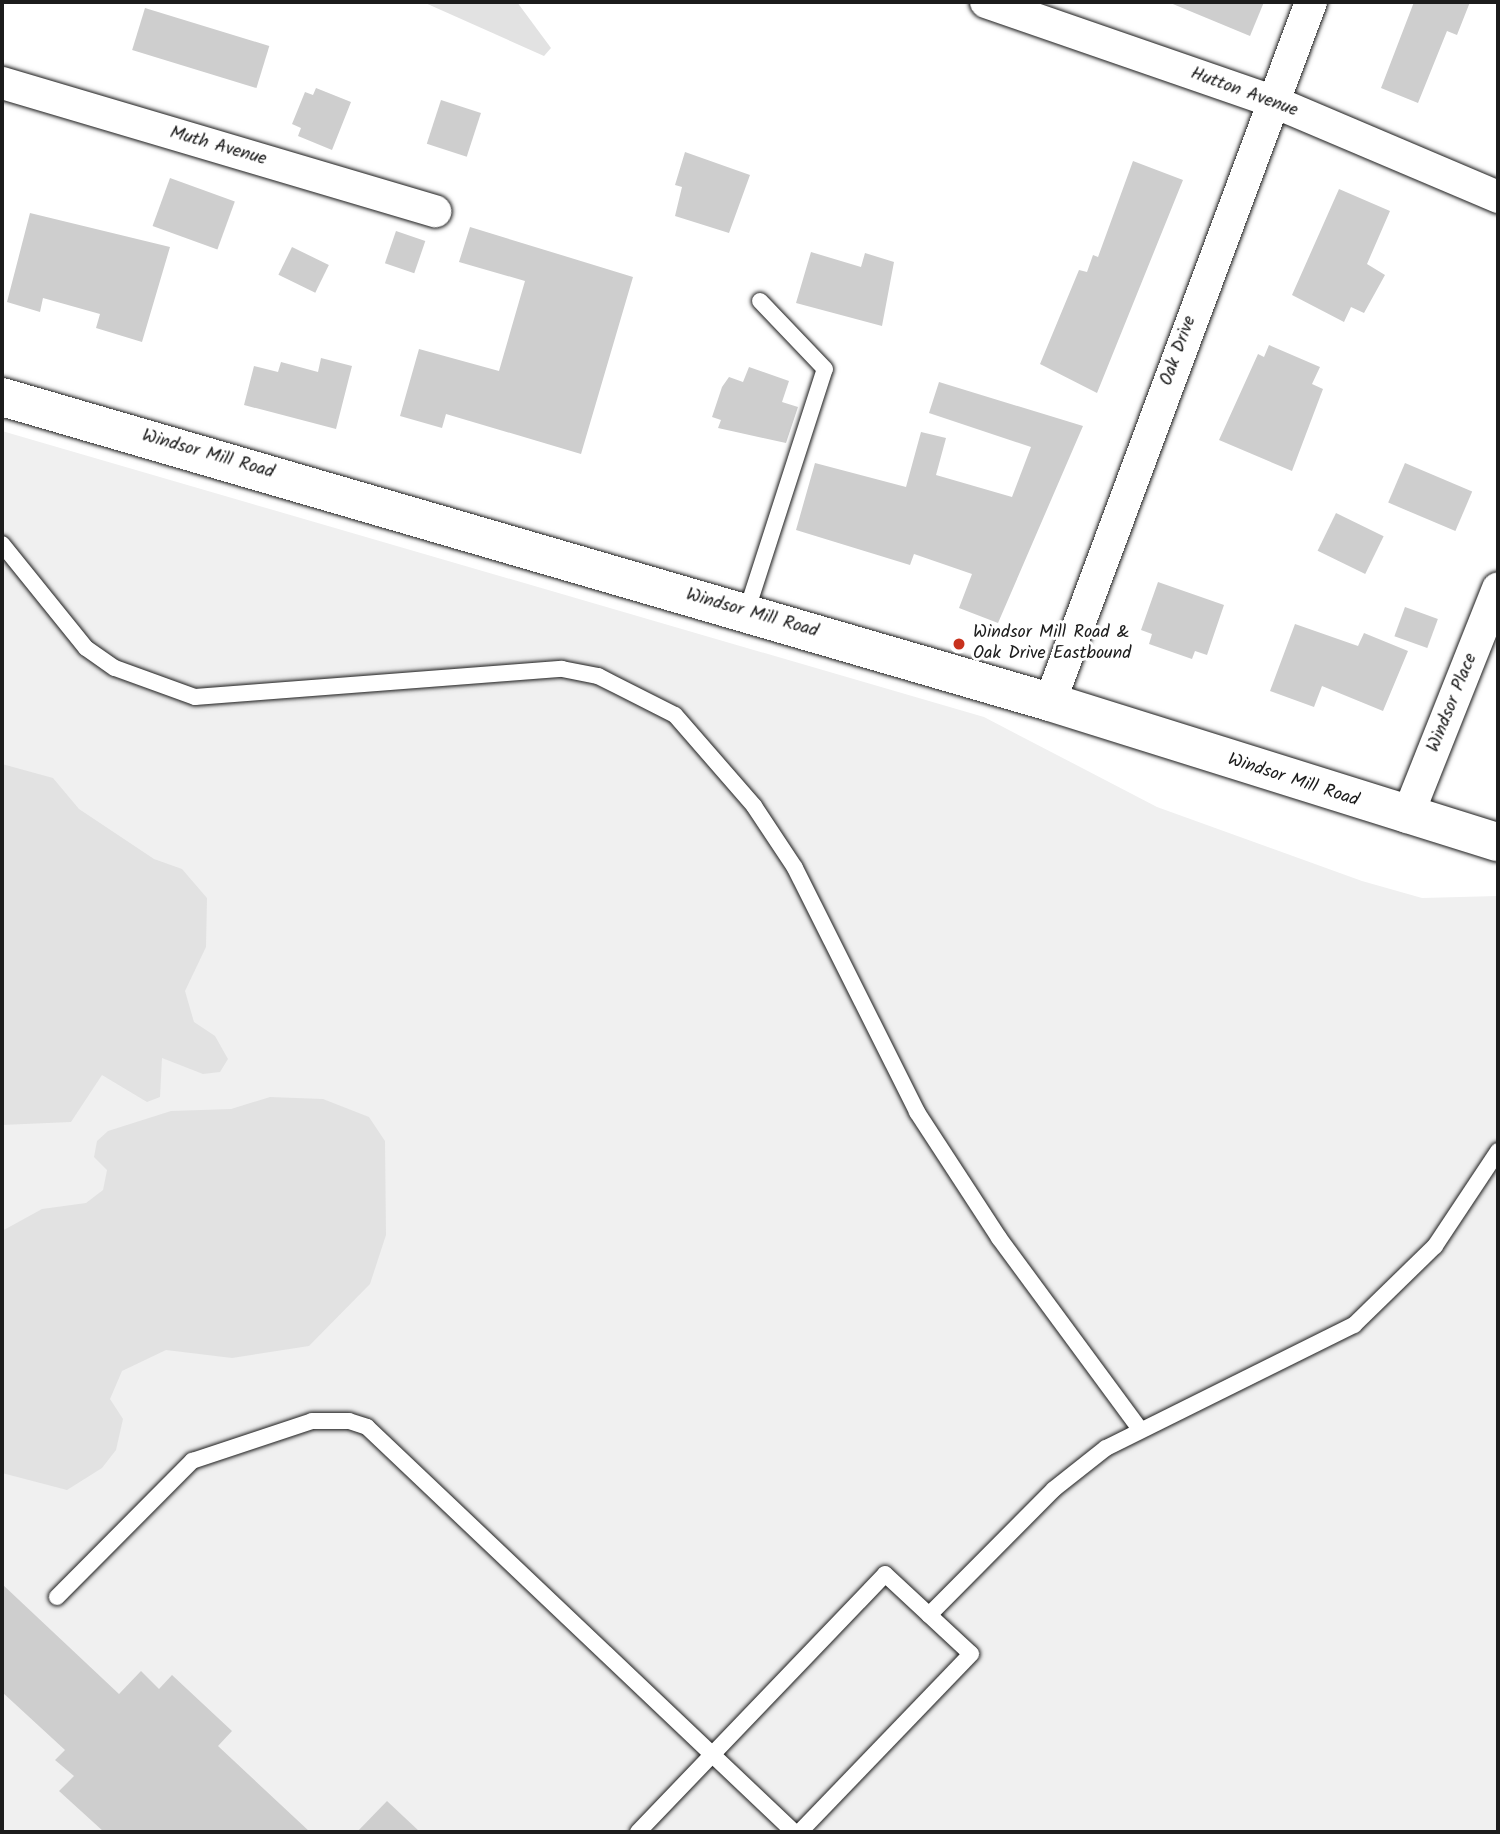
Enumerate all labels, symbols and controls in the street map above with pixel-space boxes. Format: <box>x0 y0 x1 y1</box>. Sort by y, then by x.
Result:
street label: Hutton Avenue <box>1187 64 1301 122</box>
street label: Muth Avenue <box>167 123 269 171</box>
street label: Oak Drive <box>1156 313 1202 389</box>
street label: Windsor Mill Road <box>139 426 277 484</box>
street label: Windsor Mill Road <box>683 585 821 643</box>
place label: Windsor Mill Road & Oak Drive Eastbound <box>973 623 1131 666</box>
marker: Windsor Mill Road & Oak Drive Eastbound <box>951 636 967 652</box>
street label: Windsor Place <box>1423 650 1483 756</box>
street label: Windsor Mill Road <box>1225 750 1361 812</box>

